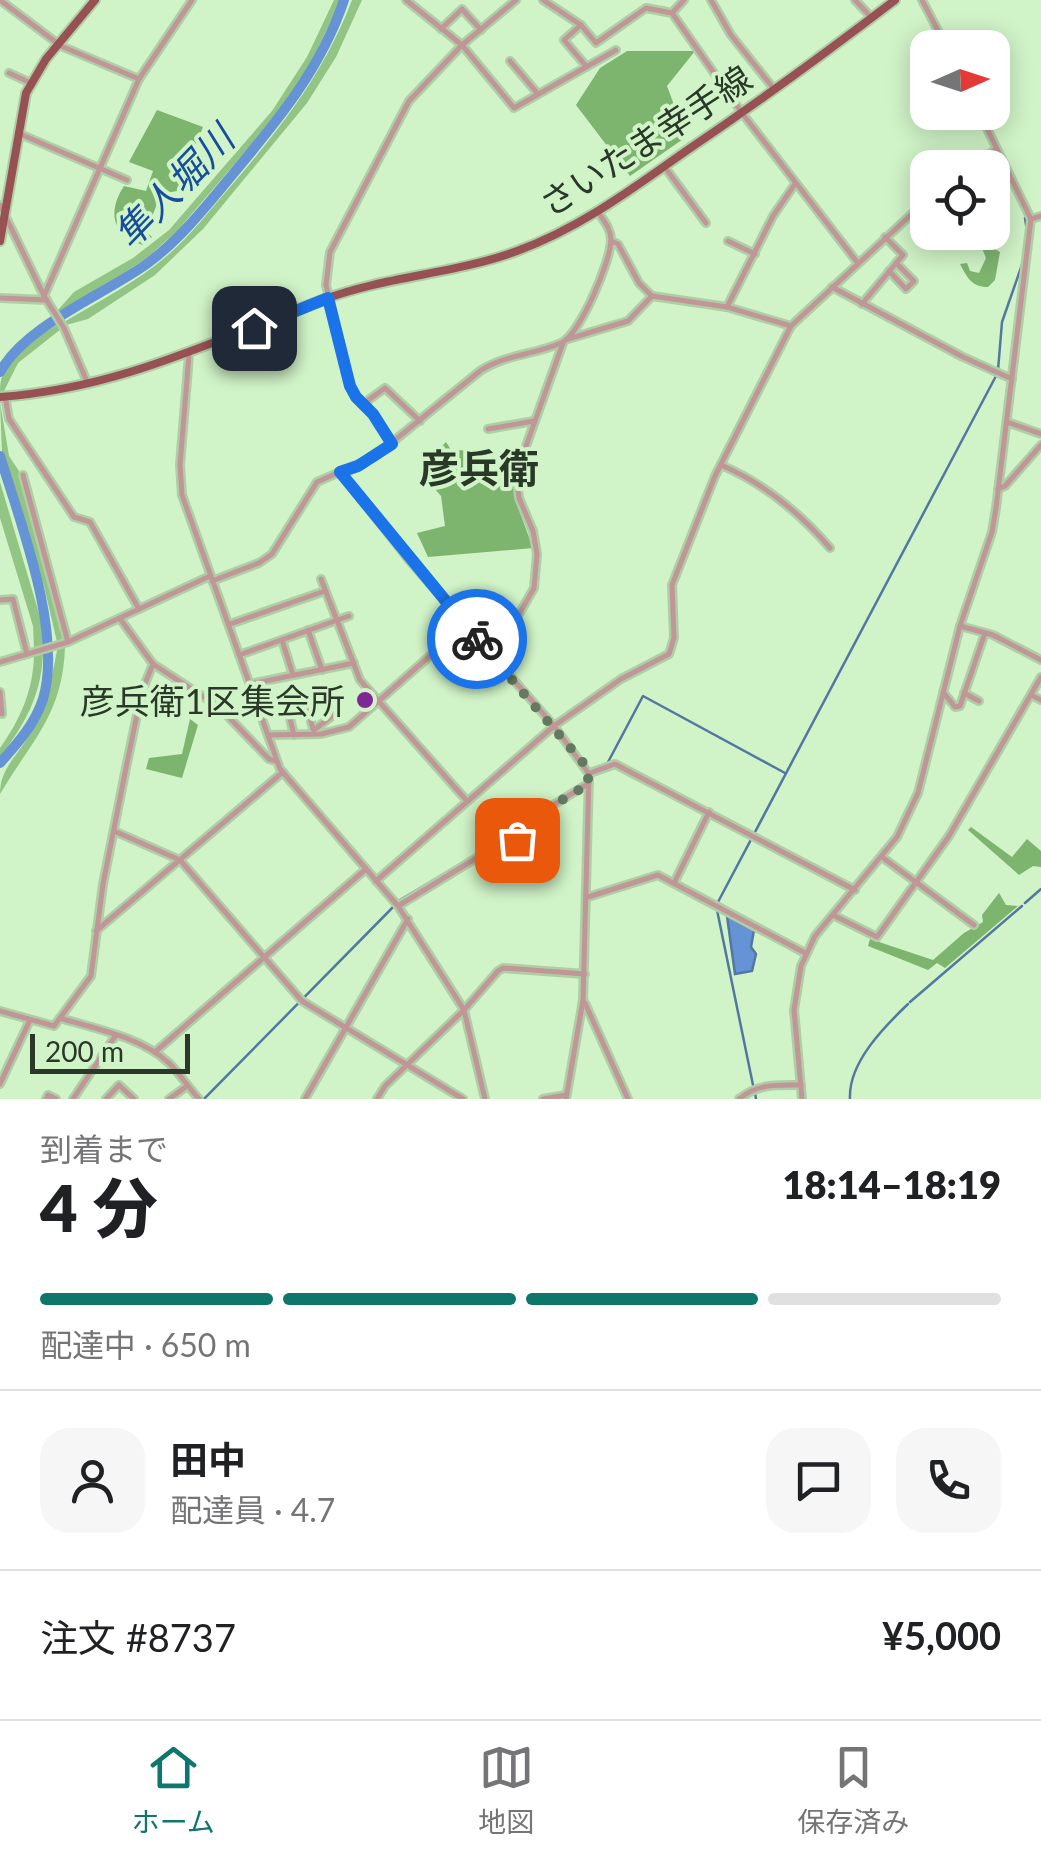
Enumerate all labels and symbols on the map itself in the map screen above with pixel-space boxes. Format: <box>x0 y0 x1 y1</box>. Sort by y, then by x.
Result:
north arrow <box>910 30 1010 130</box>
street label: さいたま幸手線 <box>531 56 759 224</box>
water label: 隼人堀川 <box>104 112 245 257</box>
pin <box>212 286 297 371</box>
district label: 彦兵衛 <box>419 444 539 492</box>
courier <box>427 589 527 689</box>
place label: 彦兵衛1区集会所 <box>80 679 345 721</box>
marker: 彦兵衛1区集会所 <box>354 689 376 711</box>
pin <box>475 798 560 883</box>
scale bar <box>30 1029 190 1074</box>

